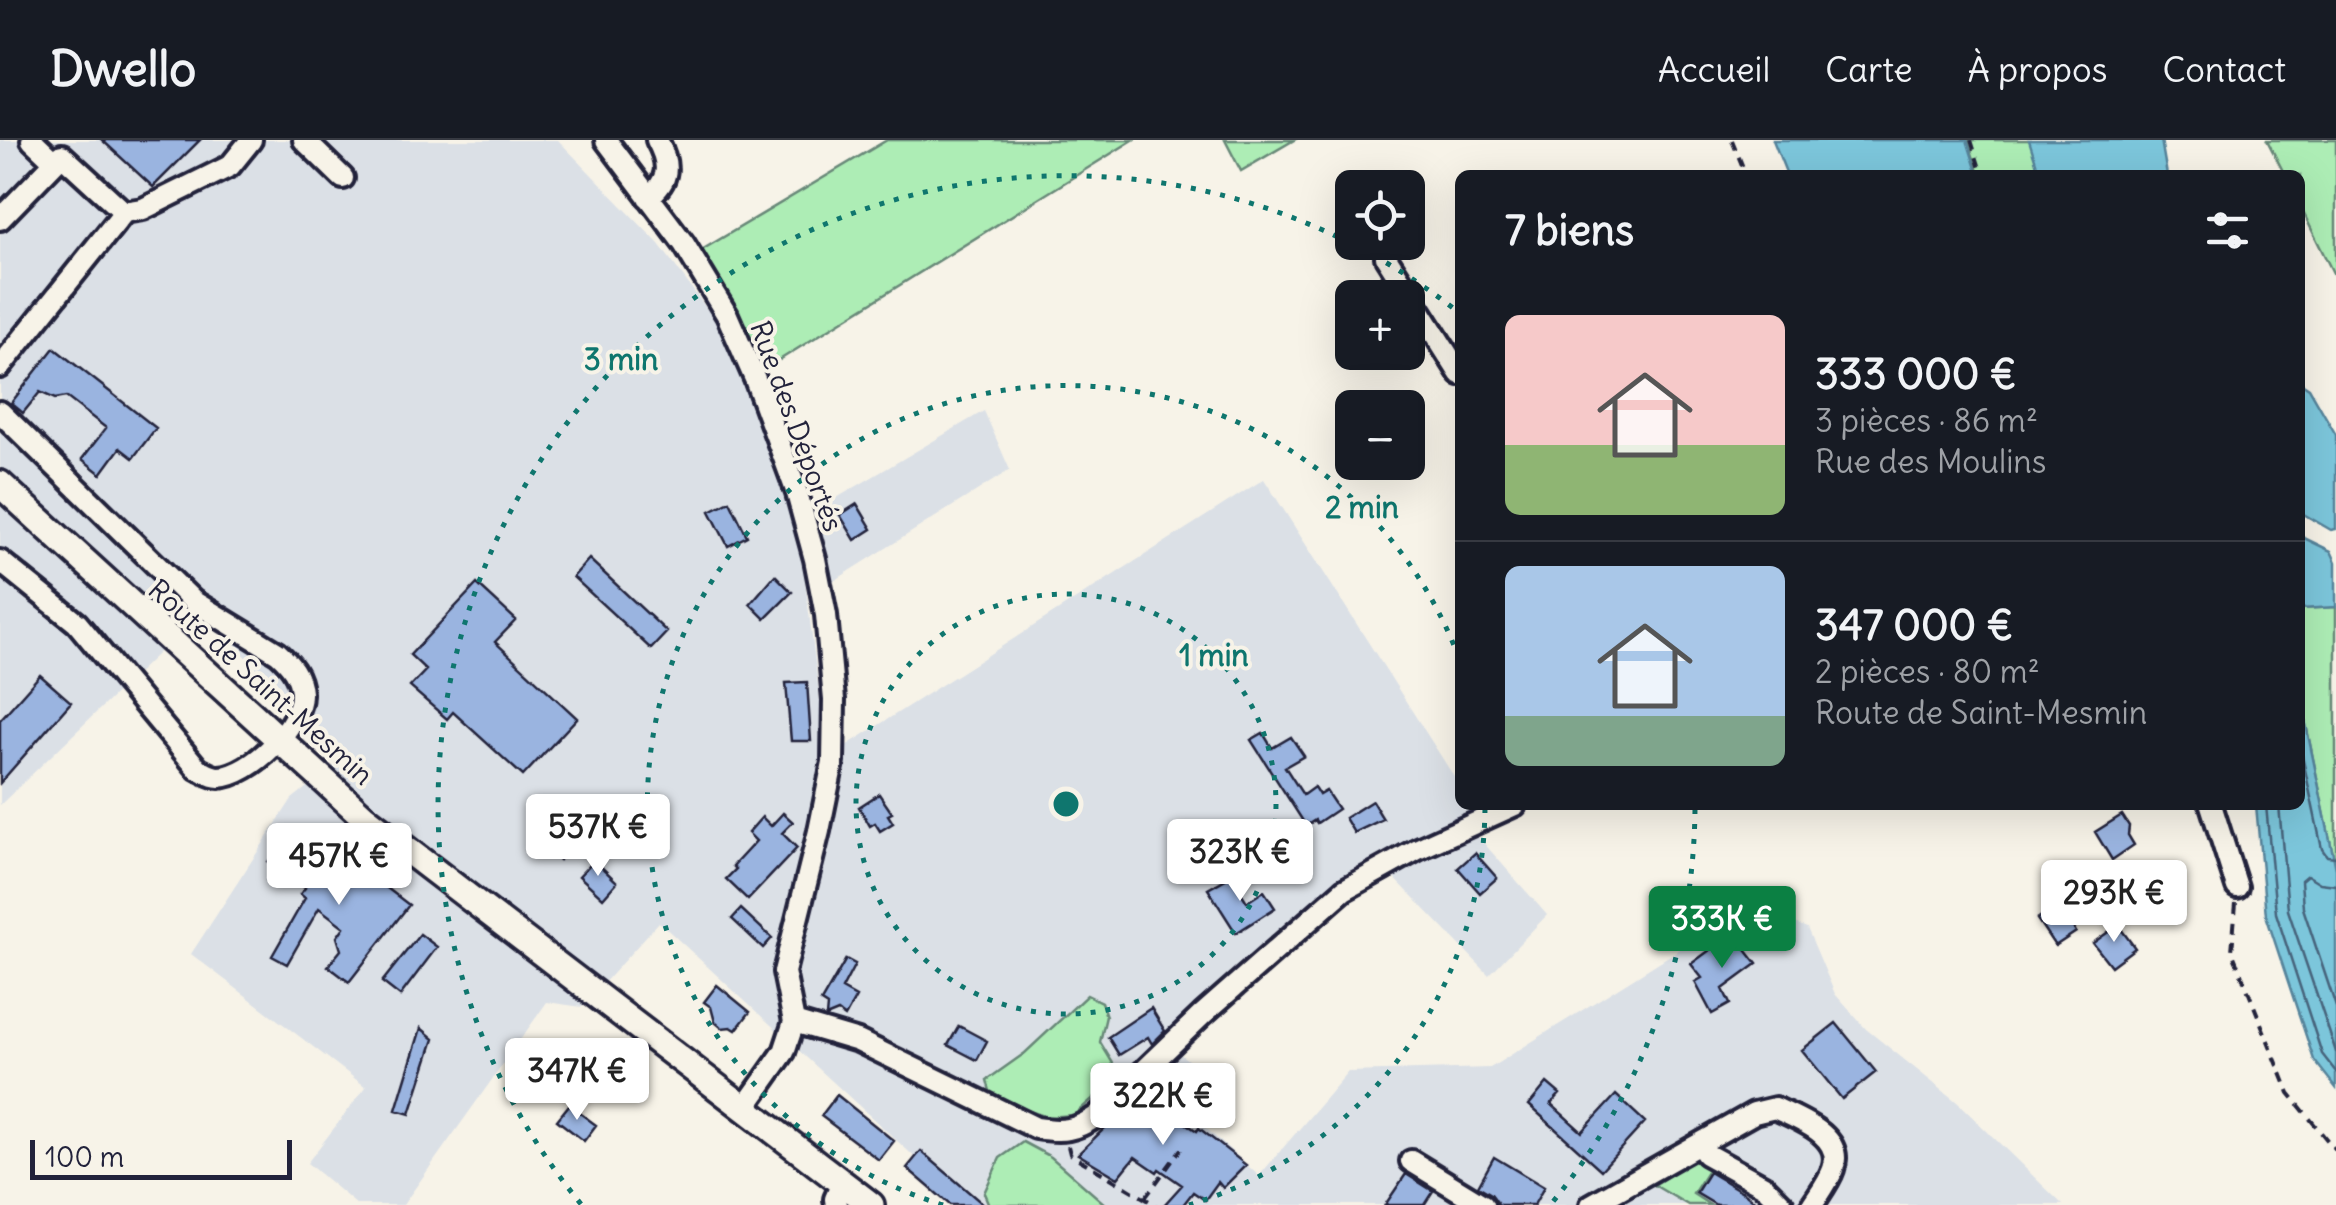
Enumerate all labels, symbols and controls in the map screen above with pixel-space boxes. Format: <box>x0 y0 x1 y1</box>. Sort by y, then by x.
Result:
text: Dwello <box>50 39 196 99</box>
text: Accueil <box>1658 47 1770 91</box>
text: Carte <box>1825 47 1913 91</box>
text: À propos <box>1968 47 2107 91</box>
text: Contact <box>2162 47 2286 91</box>
map controls <box>1335 170 1425 480</box>
button: locate <box>1335 170 1425 260</box>
icon: filters <box>2200 203 2255 258</box>
text: 7 biens <box>1505 204 1634 256</box>
button: + <box>1335 280 1425 370</box>
street label: Rue des Déportés <box>742 316 852 536</box>
text: 3 min <box>584 340 658 378</box>
text: 333 000 € <box>1815 348 2016 400</box>
icon: home <box>1585 355 1705 475</box>
button: − <box>1335 390 1425 480</box>
text: 3 pièces · 86 m² <box>1815 400 2038 441</box>
text: Rue des Moulins <box>1815 441 2046 482</box>
text: 2 min <box>1325 488 1399 526</box>
street label: Route de Saint-Mesmin <box>141 571 381 793</box>
text: 347 000 € <box>1815 599 2013 651</box>
icon: home <box>1585 606 1705 726</box>
text: 1 min <box>1179 636 1249 674</box>
text: 2 pièces · 80 m² <box>1815 651 2040 692</box>
text: Route de Saint-Mesmin <box>1815 692 2147 733</box>
centre of rings <box>1048 786 1084 822</box>
pin: 537K € <box>517 794 679 879</box>
text: 537K € <box>548 806 648 847</box>
pin: 323K € <box>1159 819 1321 904</box>
pin: 457K € <box>258 823 420 908</box>
text: 323K € <box>1189 831 1291 872</box>
text: 457K € <box>289 835 389 876</box>
pin: 293K € <box>2033 860 2195 945</box>
text: 293K € <box>2063 872 2165 913</box>
pin: 333K € <box>1641 886 1803 971</box>
text: 333K € <box>1671 898 1773 939</box>
pin: 347K € <box>496 1038 658 1123</box>
text: 347K € <box>527 1050 627 1091</box>
pin: 322K € <box>1082 1063 1244 1148</box>
text: 322K € <box>1112 1075 1214 1116</box>
scale bar <box>30 1135 292 1180</box>
text: 100 m <box>45 1139 124 1175</box>

